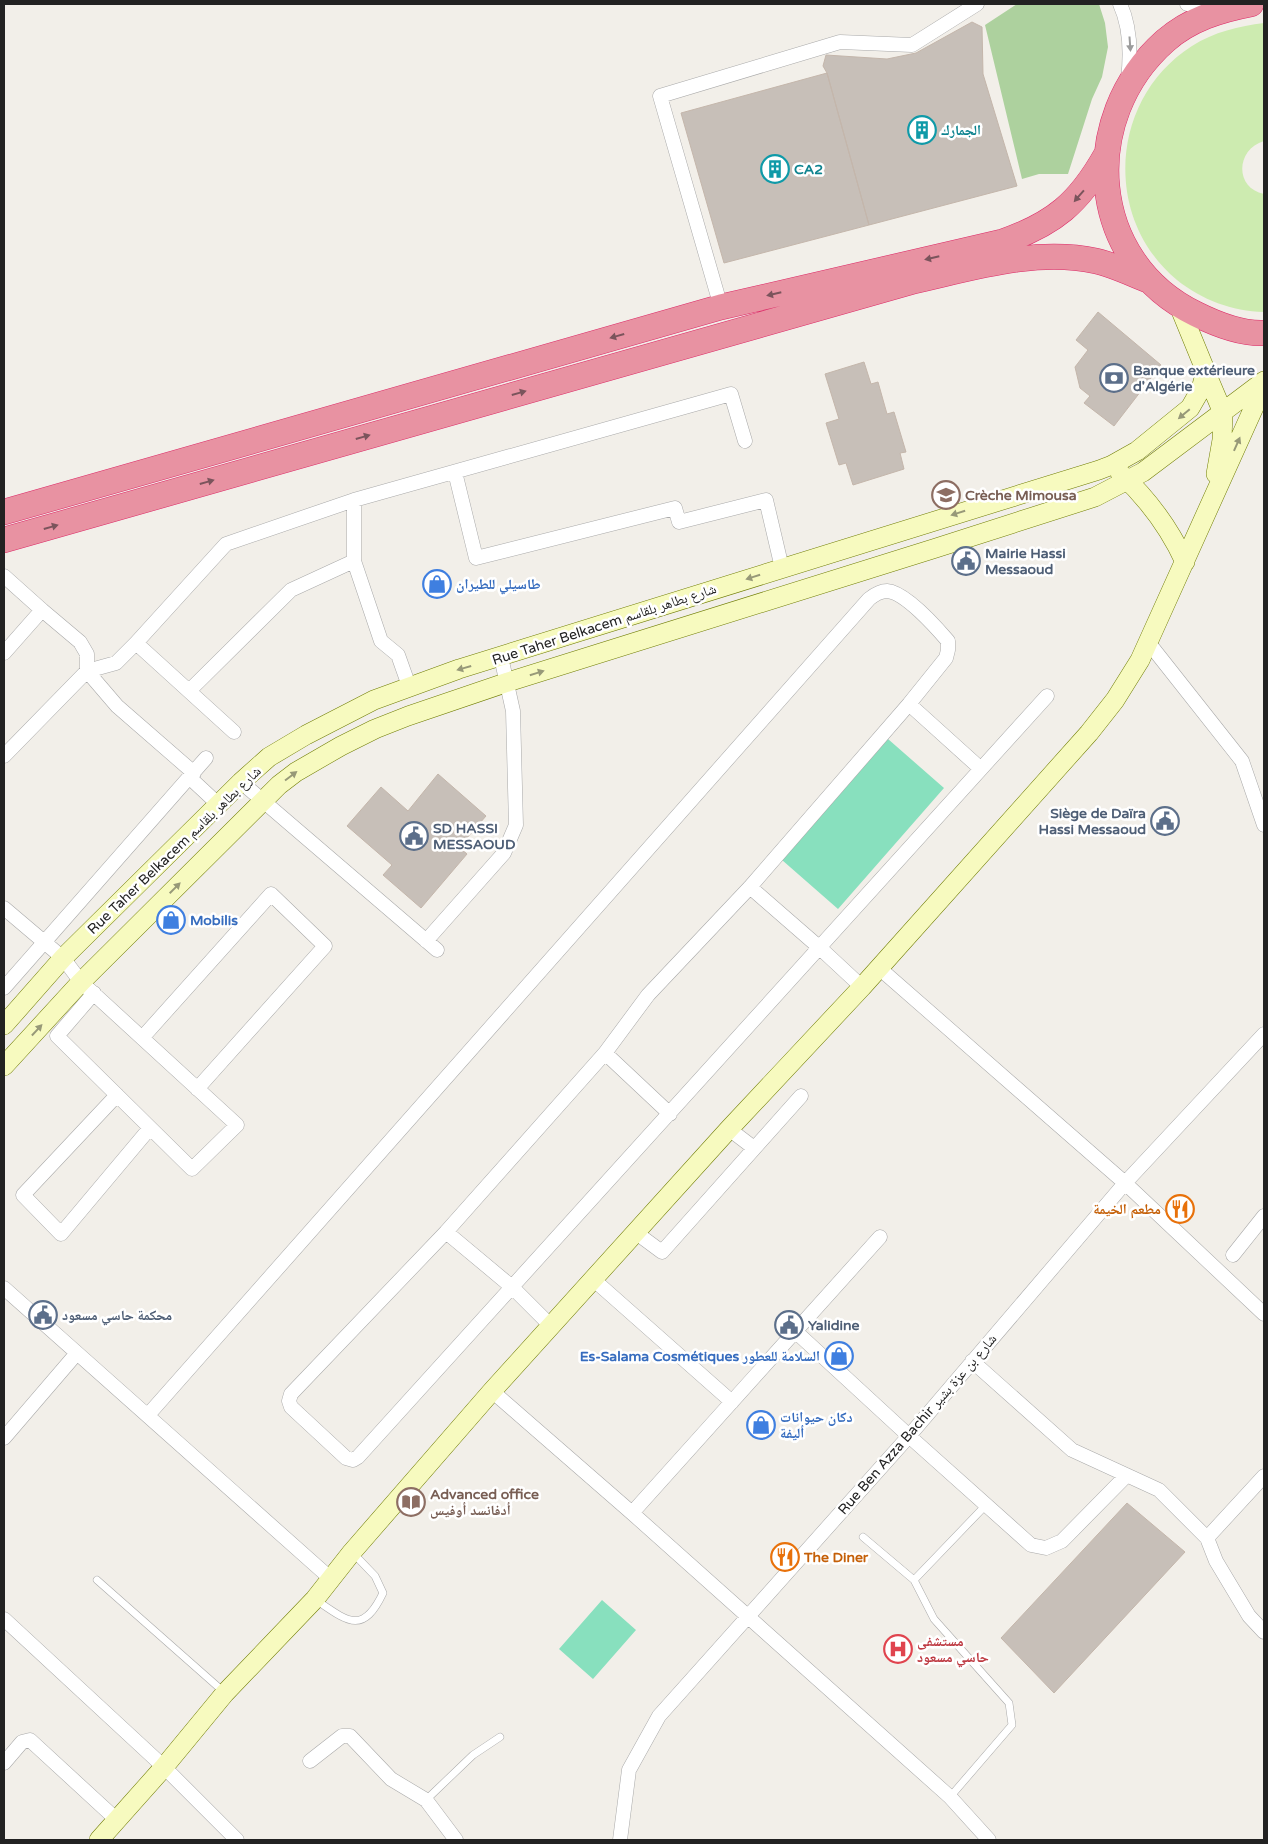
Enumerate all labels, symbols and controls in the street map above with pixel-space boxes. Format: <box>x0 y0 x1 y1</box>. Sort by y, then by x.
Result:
one-way arrow <box>1126 37 1134 53</box>
building icon: الجمارك <box>907 115 937 145</box>
place label: الجمارك <box>941 122 981 139</box>
building icon: CA2 <box>760 154 790 184</box>
place label: CA2 <box>794 161 823 178</box>
one-way arrow <box>1073 189 1085 201</box>
one-way arrow <box>925 254 940 262</box>
one-way arrow <box>766 290 781 298</box>
one-way arrow <box>609 333 624 341</box>
place label: Banque extérieure d'Algérie <box>1133 362 1255 395</box>
bank icon: Banque extérieure d'Algérie <box>1099 363 1129 393</box>
one-way arrow <box>512 388 527 396</box>
one-way arrow <box>1177 408 1190 419</box>
one-way arrow <box>356 433 371 441</box>
one-way arrow <box>1234 437 1242 451</box>
one-way arrow <box>199 478 214 486</box>
school or university icon: Crèche Mimousa <box>931 480 961 510</box>
place label: Crèche Mimousa <box>965 487 1077 504</box>
one-way arrow <box>950 510 965 518</box>
one-way arrow <box>43 523 58 531</box>
place label: Mairie Hassi Messaoud <box>985 545 1066 578</box>
public building icon: Mairie Hassi Messaoud <box>951 546 981 576</box>
shop icon: طاسيلي للطيران <box>422 569 452 599</box>
one-way arrow <box>745 574 760 581</box>
place label: طاسيلي للطيران <box>456 576 541 595</box>
street label: Rue Taher Belkacem شارع بطاهر بلقاسم <box>490 580 719 670</box>
one-way arrow <box>456 664 471 672</box>
one-way arrow <box>530 668 545 676</box>
street label: Rue Taher Belkacem شارع بطاهر بلقاسم <box>84 763 265 939</box>
one-way arrow <box>284 770 297 781</box>
place label: Siège de Daïra Hassi Messaoud <box>1039 805 1146 838</box>
public building icon: Siège de Daïra Hassi Messaoud <box>1150 806 1180 836</box>
place label: SD HASSI MESSAOUD <box>433 820 516 853</box>
public building icon: SD HASSI MESSAOUD <box>399 821 429 851</box>
one-way arrow <box>168 883 180 895</box>
shop icon: Mobilis <box>156 905 186 935</box>
place label: Mobilis <box>190 912 238 929</box>
one-way arrow <box>31 1024 43 1036</box>
restaurant icon: مطعم الخيمة <box>1165 1194 1195 1224</box>
place label: مطعم الخيمة <box>1093 1201 1161 1219</box>
public building icon: محكمة حاسي مسعود <box>28 1300 58 1330</box>
place label: محكمة حاسي مسعود <box>62 1307 172 1326</box>
public building icon: Yalidine <box>774 1310 804 1340</box>
place label: Yalidine <box>808 1317 859 1334</box>
street label: Rue Ben Azza Bachir شارع بن عزة بشير <box>834 1331 1001 1519</box>
shop icon: Es-Salama Cosmétiques السلامة للعطور <box>824 1341 854 1371</box>
place label: Es-Salama Cosmétiques السلامة للعطور <box>580 1348 820 1365</box>
place label: دكان حيوانات أليفة <box>780 1409 853 1442</box>
shop icon: دكان حيوانات أليفة <box>746 1410 776 1440</box>
place label: Advanced office أدفانسد أوفيس <box>430 1486 539 1519</box>
library icon: Advanced office أدفانسد أوفيس <box>396 1487 426 1517</box>
restaurant icon: The Diner <box>770 1542 800 1572</box>
place label: The Diner <box>803 1549 869 1566</box>
place label: مستشفى حاسي مسعود <box>917 1633 989 1668</box>
hospital icon: مستشفى حاسي مسعود <box>883 1634 913 1664</box>

